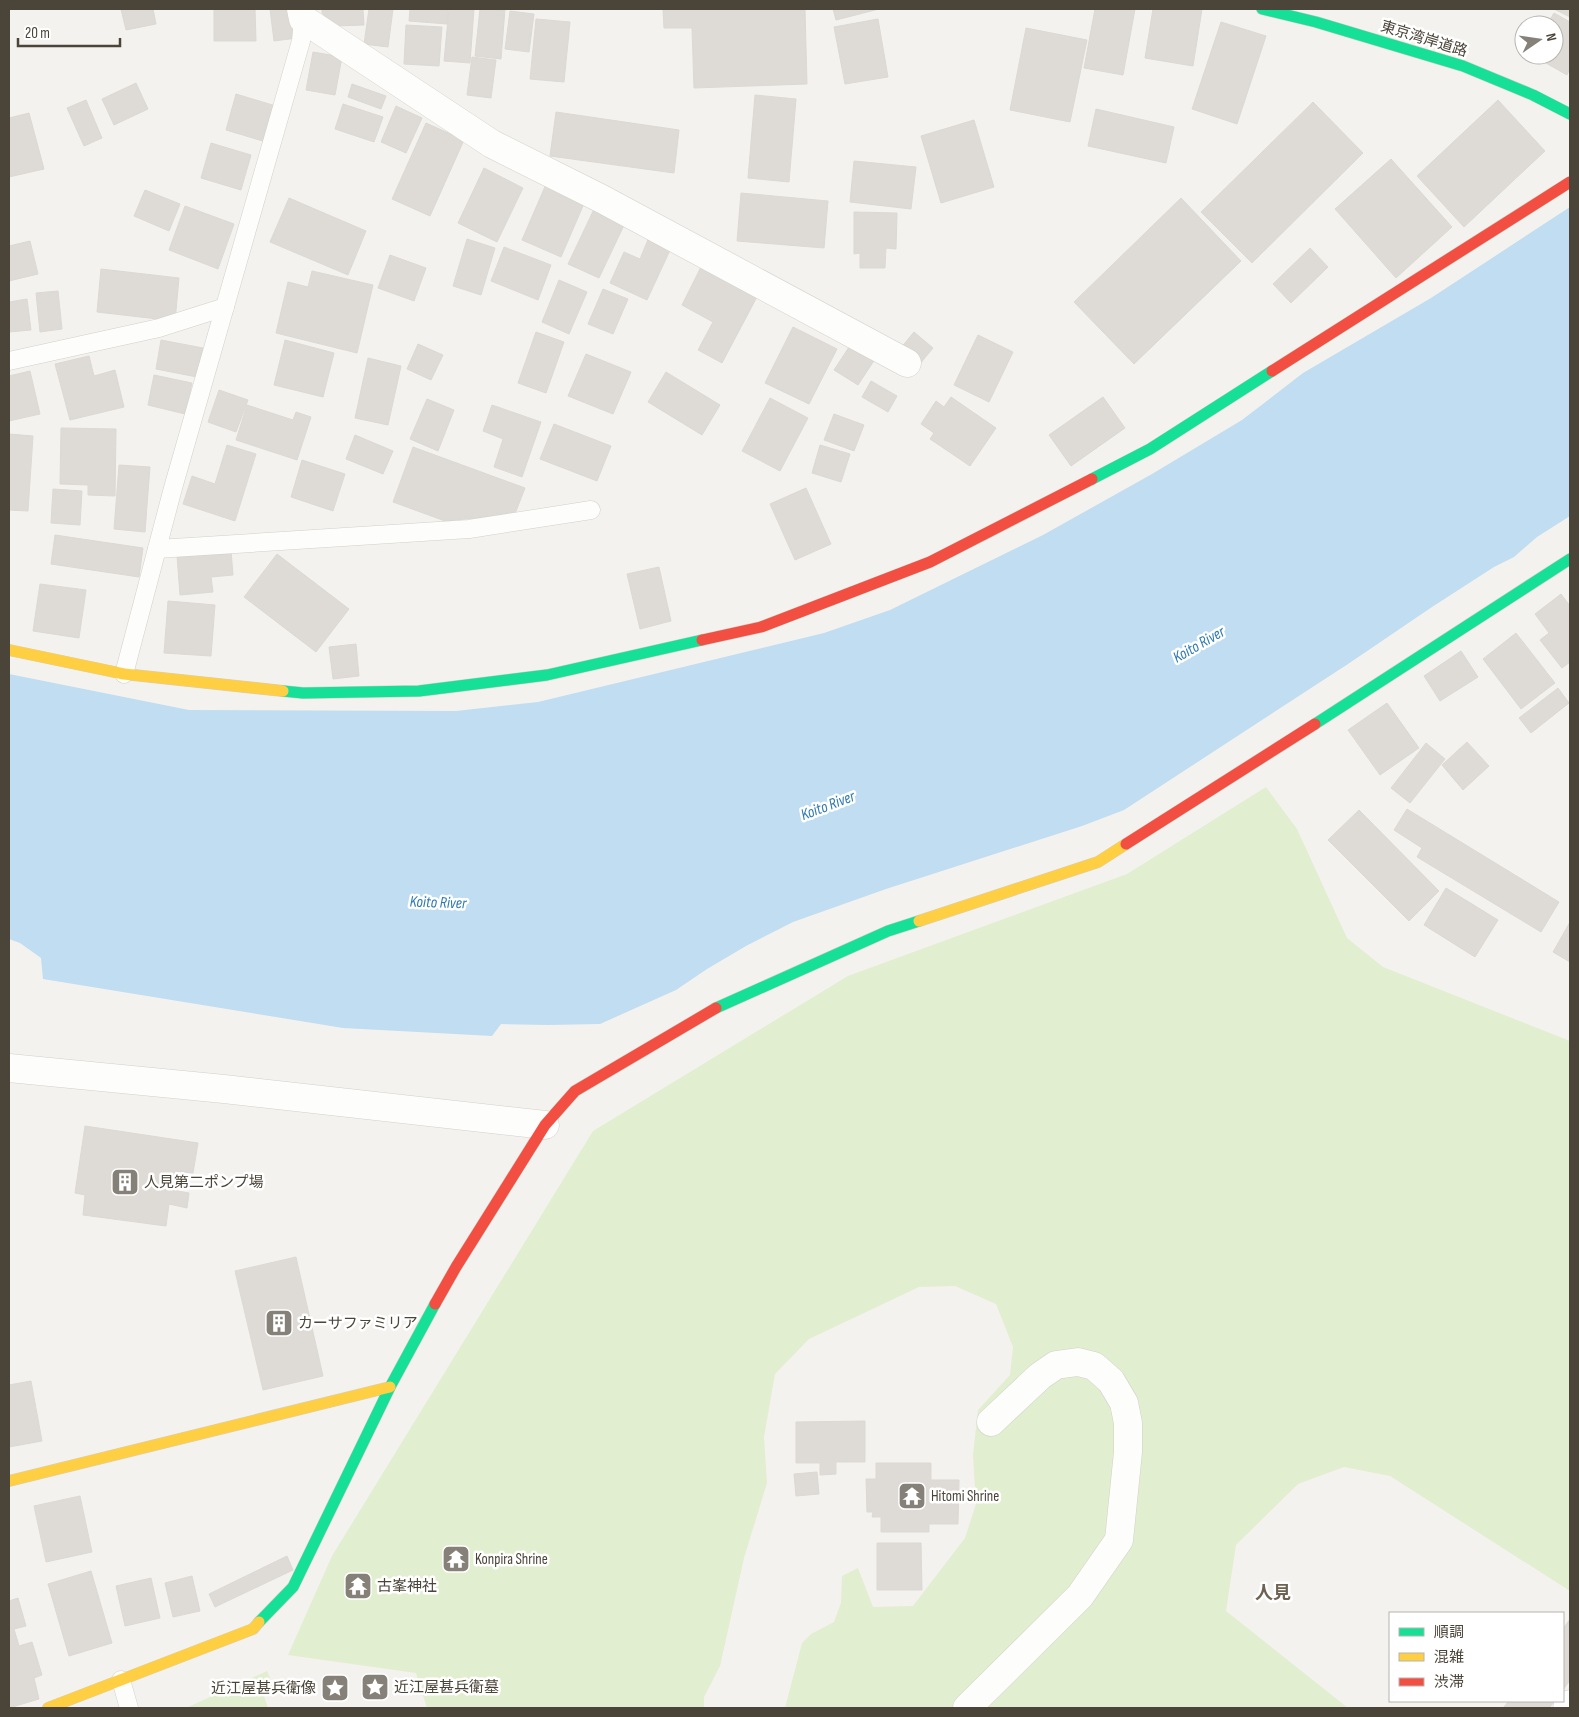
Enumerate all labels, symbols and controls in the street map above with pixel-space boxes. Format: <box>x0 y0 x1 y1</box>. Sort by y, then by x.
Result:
scale bar <box>18 15 120 47</box>
north arrow <box>1514 15 1564 65</box>
street label: 東京湾岸道路 <box>1378 17 1470 61</box>
text: 20 m <box>25 24 50 43</box>
text: N <box>1542 32 1560 43</box>
water label: Koito River <box>1170 622 1229 667</box>
water label: Koito River <box>798 787 858 825</box>
water label: Koito River <box>409 893 467 914</box>
building icon: 人見第二ポンプ場 <box>110 1167 140 1197</box>
place label: 人見第二ポンプ場 <box>144 1173 264 1192</box>
building icon: カーサファミリア <box>264 1308 294 1338</box>
place label: カーサファミリア <box>298 1314 418 1333</box>
temple icon: Hitomi Shrine <box>897 1481 927 1511</box>
place label: Hitomi Shrine <box>931 1487 999 1506</box>
temple icon: Konpira Shrine <box>441 1544 471 1574</box>
place label: Konpira Shrine <box>475 1550 548 1569</box>
temple icon: 古峯神社 <box>343 1571 373 1601</box>
place label: 古峯神社 <box>377 1577 437 1596</box>
district label: 人見 <box>1255 1583 1291 1604</box>
legend <box>1389 1612 1564 1702</box>
text: 順調 <box>1434 1623 1464 1642</box>
text: 混雑 <box>1434 1648 1464 1667</box>
place icon: 近江屋甚兵衛墓 <box>360 1672 390 1702</box>
place icon: 近江屋甚兵衛像 <box>320 1673 350 1703</box>
text: 渋滞 <box>1434 1673 1464 1692</box>
place label: 近江屋甚兵衛墓 <box>394 1678 499 1697</box>
place label: 近江屋甚兵衛像 <box>211 1679 316 1698</box>

